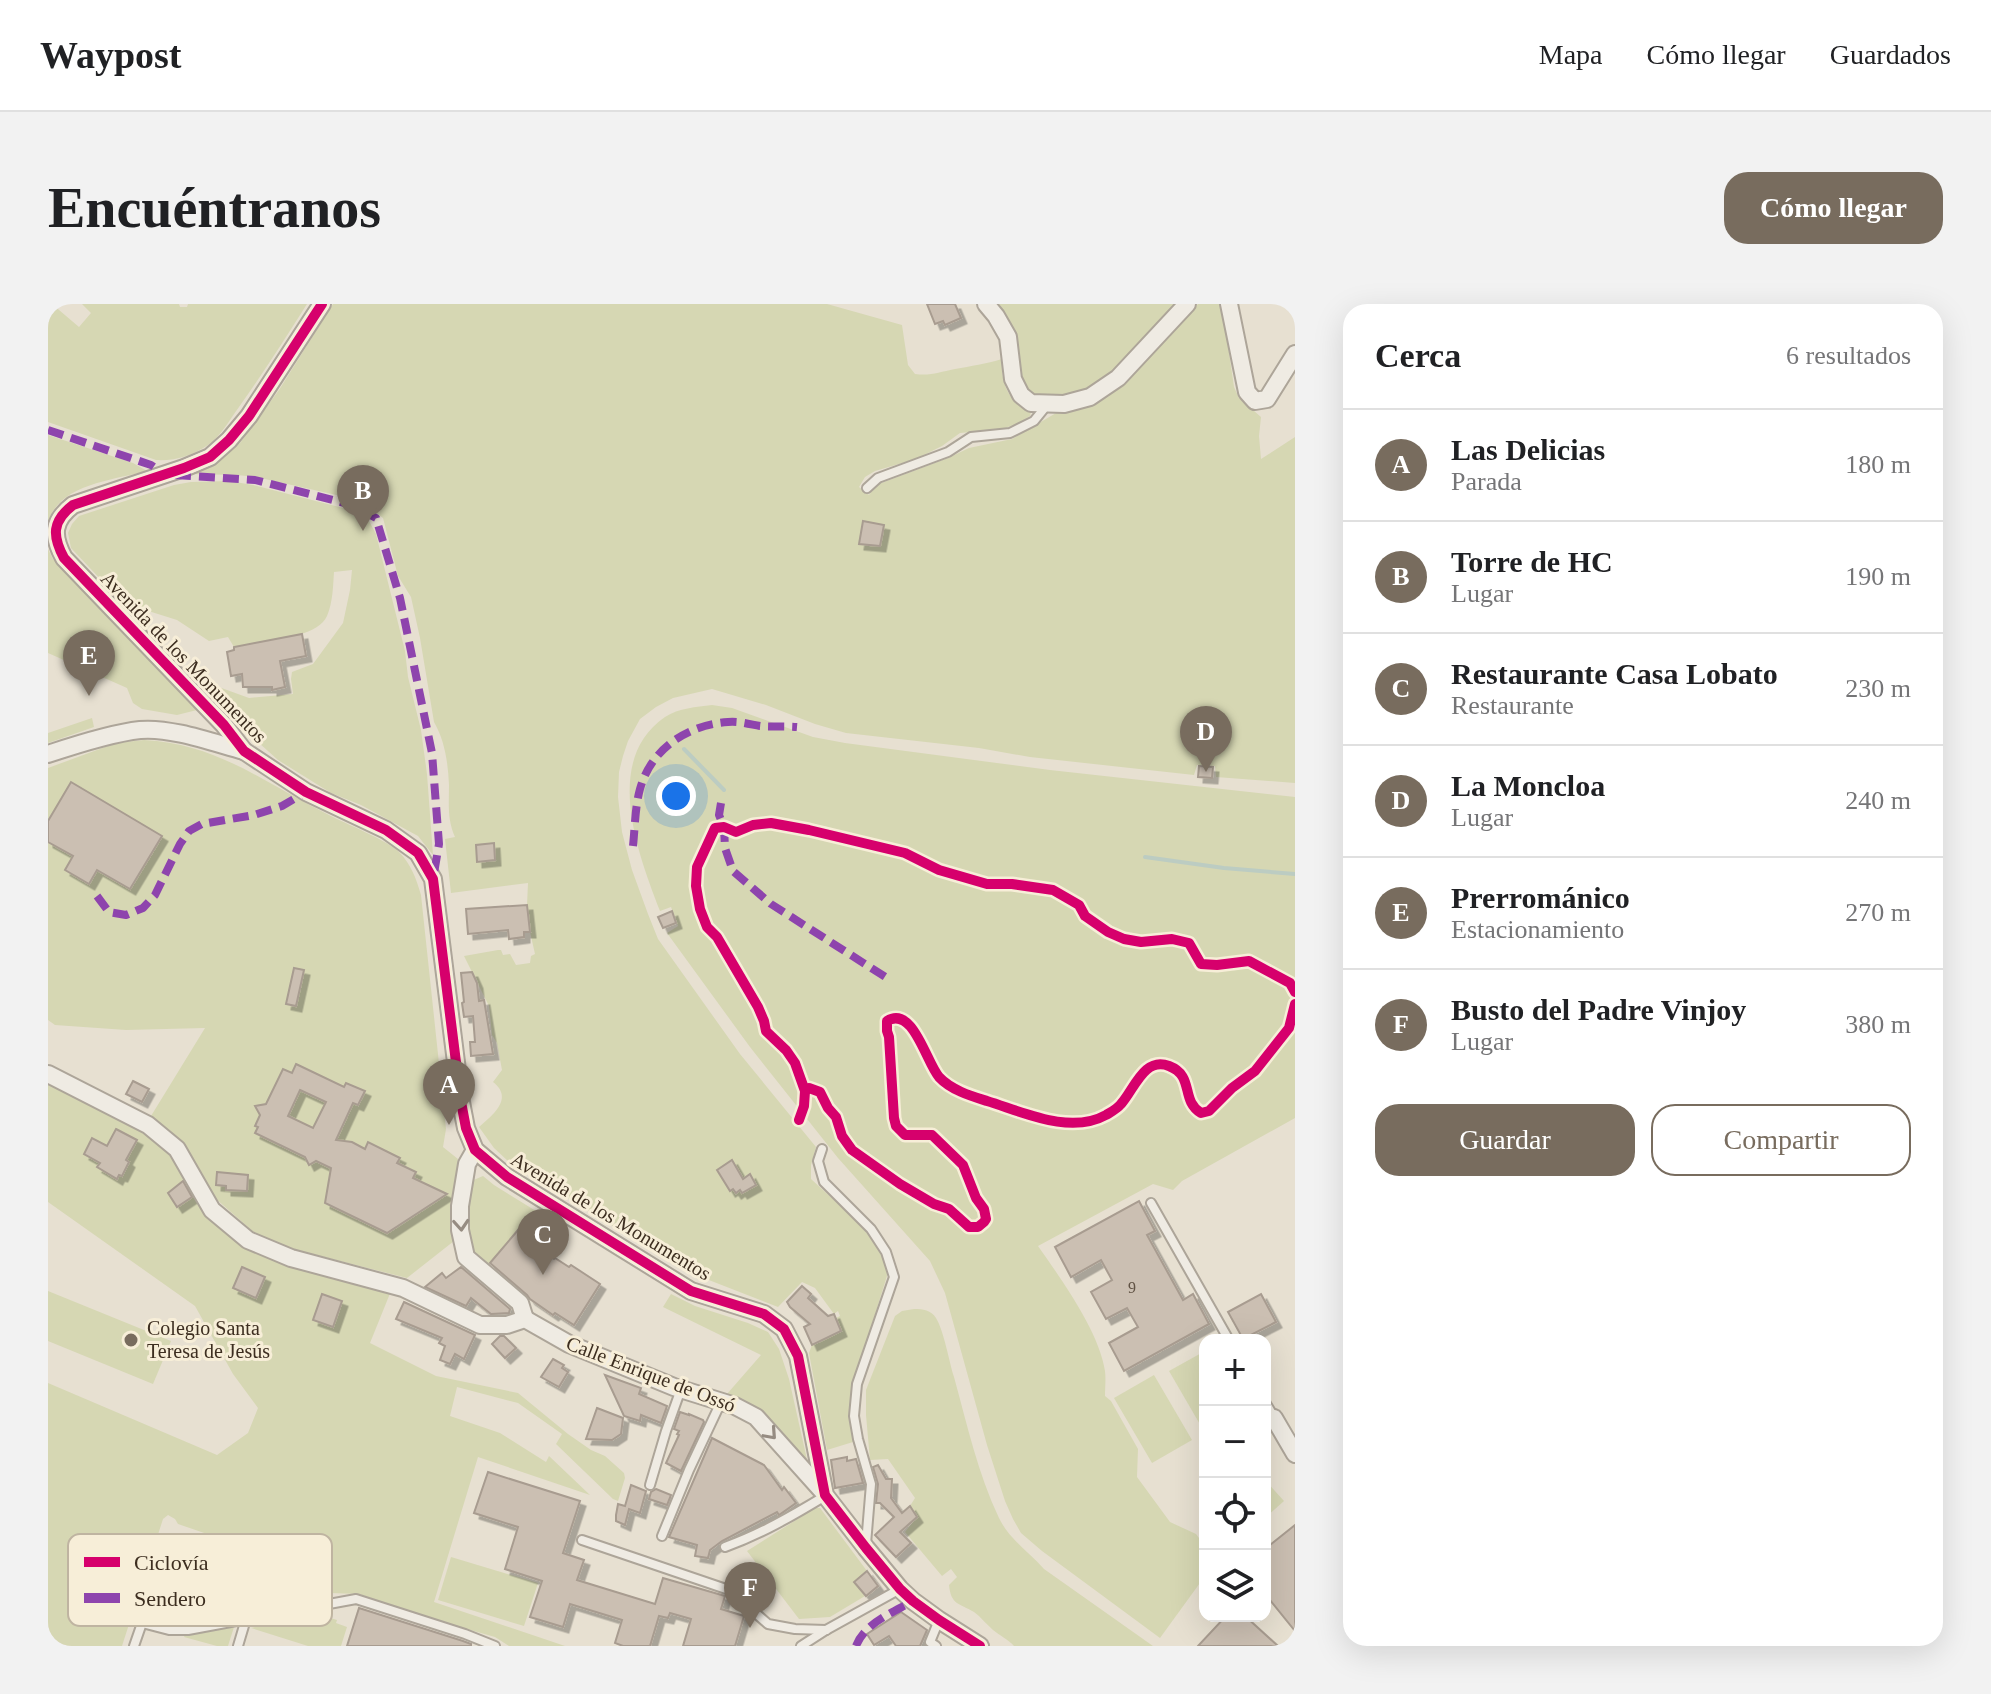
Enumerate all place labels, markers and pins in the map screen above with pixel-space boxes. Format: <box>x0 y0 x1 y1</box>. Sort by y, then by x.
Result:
pin: B <box>337 465 389 531</box>
pin: E <box>63 630 115 696</box>
pin: D <box>1180 706 1232 772</box>
pin: A <box>423 1059 475 1125</box>
pin: C <box>517 1209 569 1275</box>
place label: Colegio Santa Teresa de Jesús <box>147 1317 270 1362</box>
marker: Colegio Santa Teresa de Jesús <box>122 1331 140 1349</box>
pin: F <box>724 1562 776 1628</box>

